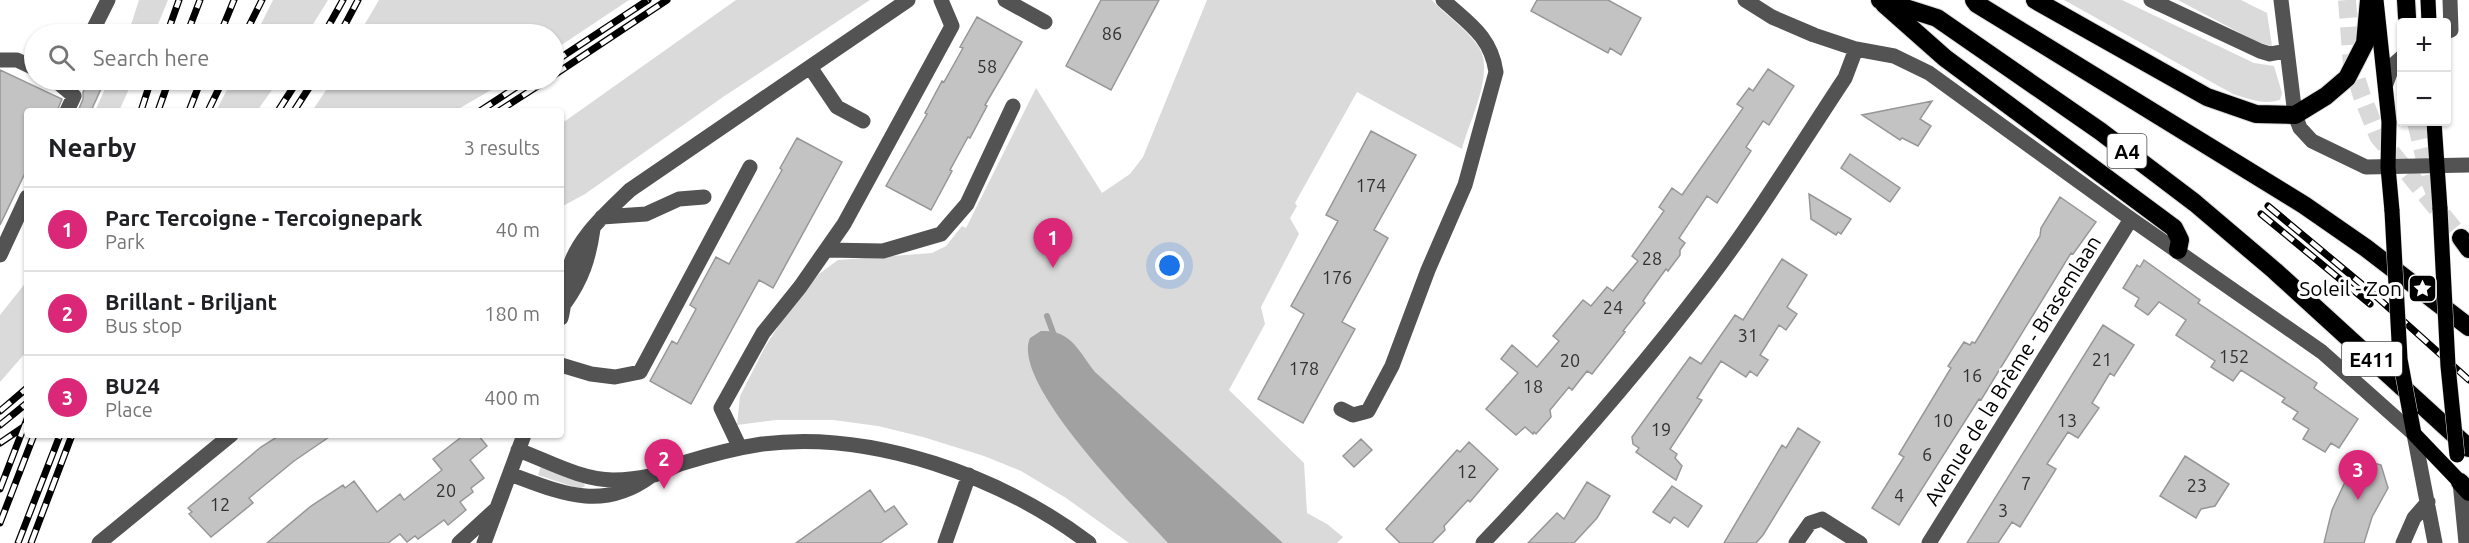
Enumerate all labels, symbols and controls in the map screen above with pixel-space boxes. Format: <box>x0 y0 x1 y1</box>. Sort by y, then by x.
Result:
map controls <box>2397 18 2451 126</box>
button: + <box>2397 18 2451 72</box>
house number: 86 <box>1102 23 1122 43</box>
search box <box>24 24 564 90</box>
icon: search <box>45 41 78 74</box>
text: Search here <box>93 45 209 70</box>
house number: 58 <box>977 56 997 76</box>
button: − <box>2397 72 2451 126</box>
text: Nearby <box>48 133 136 162</box>
road number: A4 <box>2108 134 2146 168</box>
text: 3 results <box>464 136 540 159</box>
house number: 174 <box>1356 175 1386 195</box>
text: Parc Tercoigne - Tercoignepark <box>105 205 422 230</box>
text: 1 <box>62 218 73 241</box>
text: 40 m <box>496 218 540 241</box>
pin: 1 <box>1034 218 1072 268</box>
text: Park <box>105 230 145 253</box>
street label: Avenue de la Brème - Brasemlaan <box>1919 231 2105 509</box>
house number: 28 <box>1642 248 1662 268</box>
your location <box>1155 251 1184 280</box>
house number: 176 <box>1322 267 1352 287</box>
place icon: Soleil - Zon <box>2407 272 2439 304</box>
place label: Soleil - Zon <box>2299 276 2402 300</box>
text: Brillant - Briljant <box>105 289 277 314</box>
house number: 24 <box>1603 297 1623 317</box>
text: 2 <box>62 302 73 325</box>
text: 180 m <box>484 302 540 325</box>
text: Bus stop <box>105 314 182 337</box>
house number: 31 <box>1738 325 1758 345</box>
road number: E411 <box>2342 342 2402 376</box>
house number: 152 <box>2219 346 2249 366</box>
house number: 21 <box>2092 349 2112 369</box>
house number: 20 <box>1560 350 1580 370</box>
house number: 178 <box>1289 358 1319 378</box>
house number: 16 <box>1962 365 1982 385</box>
text: BU24 <box>105 373 160 398</box>
house number: 18 <box>1523 376 1543 396</box>
text: 3 <box>62 386 73 409</box>
text: 400 m <box>484 386 540 409</box>
text: Place <box>105 398 153 421</box>
house number: 10 <box>1933 410 1953 430</box>
house number: 13 <box>2057 410 2077 430</box>
house number: 19 <box>1651 419 1671 439</box>
pin: 2 <box>644 440 684 489</box>
house number: 6 <box>1922 444 1932 464</box>
pin: 3 <box>2338 450 2378 500</box>
house number: 12 <box>1457 461 1477 481</box>
house number: 7 <box>2021 473 2031 493</box>
house number: 23 <box>2187 475 2207 495</box>
house number: 20 <box>436 480 456 500</box>
house number: 4 <box>1894 485 1904 505</box>
house number: 12 <box>210 494 230 514</box>
house number: 3 <box>1998 500 2008 520</box>

